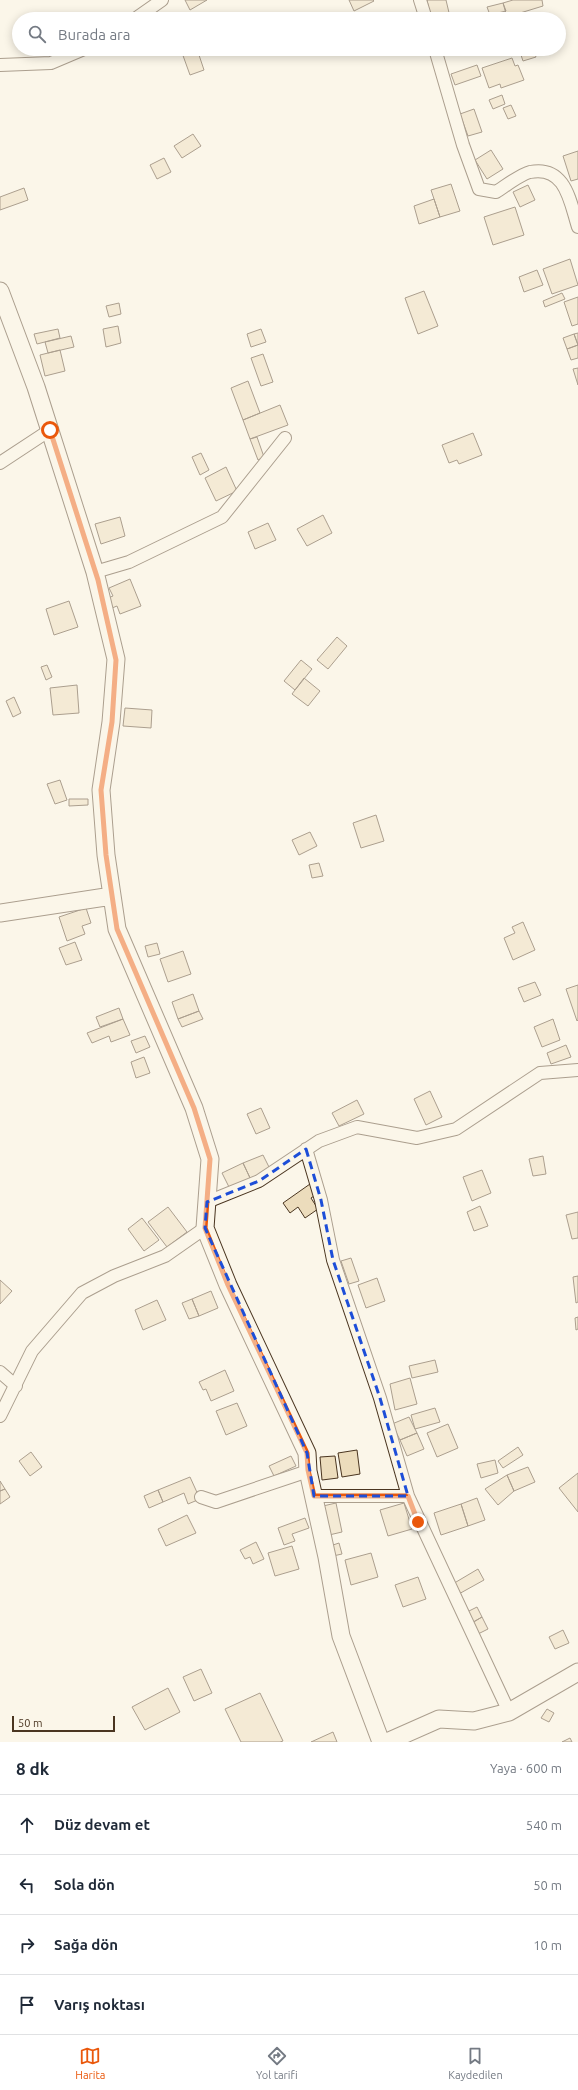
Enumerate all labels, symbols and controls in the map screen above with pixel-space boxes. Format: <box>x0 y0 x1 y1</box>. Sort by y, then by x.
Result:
search box <box>12 12 566 56</box>
icon: search <box>26 23 48 45</box>
text: Burada ara <box>58 26 130 43</box>
route start <box>41 421 59 439</box>
route end <box>409 1513 427 1531</box>
scale bar <box>12 1714 115 1733</box>
text: 50 m <box>18 1717 42 1729</box>
text: 8 dk <box>16 1759 49 1778</box>
text: Yaya · 600 m <box>490 1761 562 1775</box>
icon: ahead <box>16 1814 38 1836</box>
text: Düz devam et <box>54 1816 150 1833</box>
text: 540 m <box>526 1818 562 1832</box>
icon: left <box>16 1874 38 1896</box>
text: Sola dön <box>54 1876 115 1893</box>
text: 50 m <box>533 1878 562 1892</box>
icon: right <box>16 1934 38 1956</box>
text: Sağa dön <box>54 1936 118 1953</box>
text: 10 m <box>533 1938 562 1952</box>
icon: arrive <box>16 1994 38 2016</box>
text: Varış noktası <box>54 1996 145 2013</box>
tab: Harita <box>75 2045 105 2081</box>
tab: Yol tarifi <box>256 2045 298 2081</box>
tab: Kaydedilen <box>448 2045 503 2081</box>

